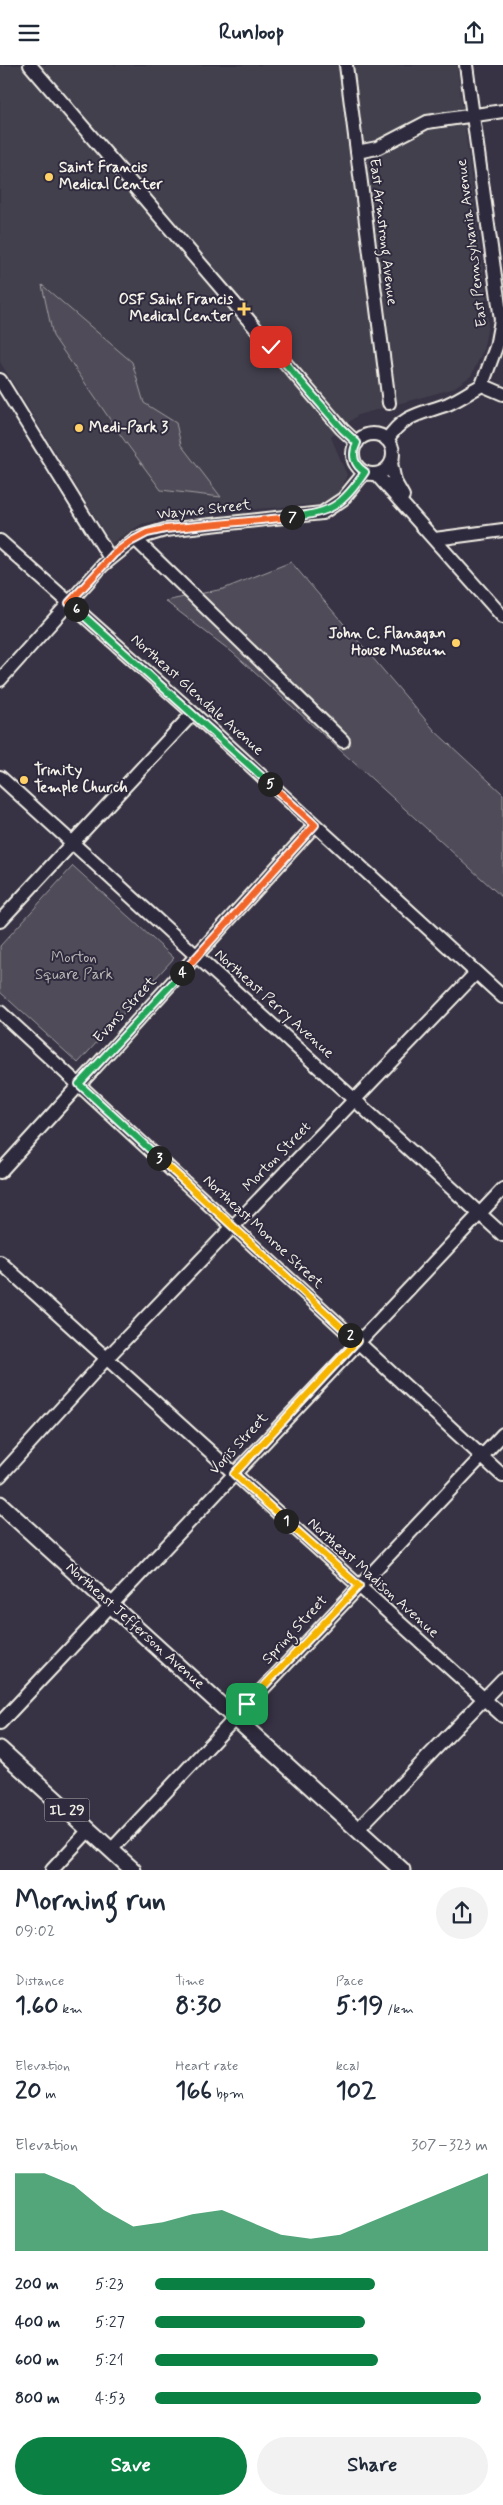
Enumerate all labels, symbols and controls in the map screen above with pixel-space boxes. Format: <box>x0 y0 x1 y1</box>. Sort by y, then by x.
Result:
icon: menu <box>15 19 43 47</box>
text: Runloop <box>219 19 284 47</box>
icon: share <box>460 19 488 47</box>
street label: East Armstrong Avenue <box>363 157 402 307</box>
place label: Saint Francis Medical Center <box>59 158 163 195</box>
street label: East Pennsylvania Avenue <box>452 158 492 328</box>
marker: Saint Francis Medical Center <box>43 171 55 183</box>
place label: OSF Saint Francis Medical Center <box>119 290 234 327</box>
marker: OSF Saint Francis Medical Center <box>237 302 251 316</box>
pin <box>250 326 292 368</box>
icon: check <box>257 333 285 361</box>
place label: Medi-Park 3 <box>89 418 168 438</box>
marker: Medi-Park 3 <box>73 422 85 434</box>
street label: Wayne Street <box>156 495 252 525</box>
pin: 7 <box>280 505 304 529</box>
text: 7 <box>288 508 297 526</box>
pin: 6 <box>64 597 88 621</box>
text: 6 <box>73 600 80 618</box>
place label: John C. Flanagan House Museum <box>329 624 446 661</box>
street label: Northeast Glendale Avenue <box>126 630 268 760</box>
marker: John C. Flanagan House Museum <box>450 637 462 649</box>
place label: Trinity Temple Church <box>34 761 128 798</box>
pin: 5 <box>258 771 282 797</box>
marker: Trinity Temple Church <box>18 774 30 786</box>
text: 5 <box>266 775 275 793</box>
street label: Northeast Perry Avenue <box>210 945 338 1063</box>
park label: Morton Square Park <box>35 948 113 985</box>
pin: 4 <box>170 961 194 985</box>
text: 4 <box>178 964 187 982</box>
street label: Evans Street <box>89 972 161 1048</box>
street label: Morton Street <box>238 1117 316 1196</box>
pin: 3 <box>146 1145 172 1171</box>
text: 3 <box>156 1149 163 1167</box>
street label: Northeast Monroe Street <box>198 1171 328 1293</box>
pin: 2 <box>338 1323 362 1347</box>
text: 2 <box>347 1326 354 1344</box>
street label: Voris Street <box>205 1408 273 1479</box>
pin: 1 <box>274 1509 298 1533</box>
text: 1 <box>283 1512 290 1530</box>
street label: Northeast Madison Avenue <box>303 1513 443 1643</box>
street label: Northeast Jefferson Avenue <box>61 1558 209 1694</box>
street label: Spring Street <box>258 1591 333 1670</box>
pin <box>226 1683 268 1725</box>
icon: arrive <box>233 1690 261 1718</box>
road number: IL 29 <box>44 1799 90 1821</box>
text: Morning run <box>15 1883 166 1920</box>
button: share <box>436 1887 488 1939</box>
text: 09:02 <box>15 1921 55 1942</box>
text: Distance <box>15 1972 64 1990</box>
text: Time <box>175 1972 205 1990</box>
text: Pace <box>336 1972 364 1990</box>
text: 1.60 <box>15 1990 58 2023</box>
text: 8:30 <box>175 1990 222 2023</box>
text: 5:19 <box>336 1990 383 2023</box>
text: km <box>58 2000 83 2018</box>
text: /km <box>383 2000 414 2018</box>
text: Elevation <box>15 2057 70 2075</box>
text: Heart rate <box>175 2057 238 2075</box>
text: kcal <box>336 2057 359 2075</box>
text: 20 <box>15 2075 42 2108</box>
text: 166 <box>175 2075 212 2108</box>
text: 102 <box>336 2075 376 2108</box>
text: m <box>42 2085 57 2103</box>
text: bpm <box>212 2085 244 2103</box>
text: Elevation <box>15 2135 78 2156</box>
text: 307–323 m <box>411 2135 488 2156</box>
text: 200 m <box>15 2274 59 2295</box>
text: 5:23 <box>95 2274 123 2295</box>
text: 400 m <box>15 2312 60 2333</box>
text: 5:27 <box>95 2312 125 2333</box>
text: 600 m <box>15 2350 59 2371</box>
text: 5:21 <box>95 2350 124 2371</box>
text: 800 m <box>15 2388 60 2409</box>
text: 4:53 <box>95 2388 125 2409</box>
button: Save <box>15 2437 247 2495</box>
button: Share <box>257 2437 488 2495</box>

